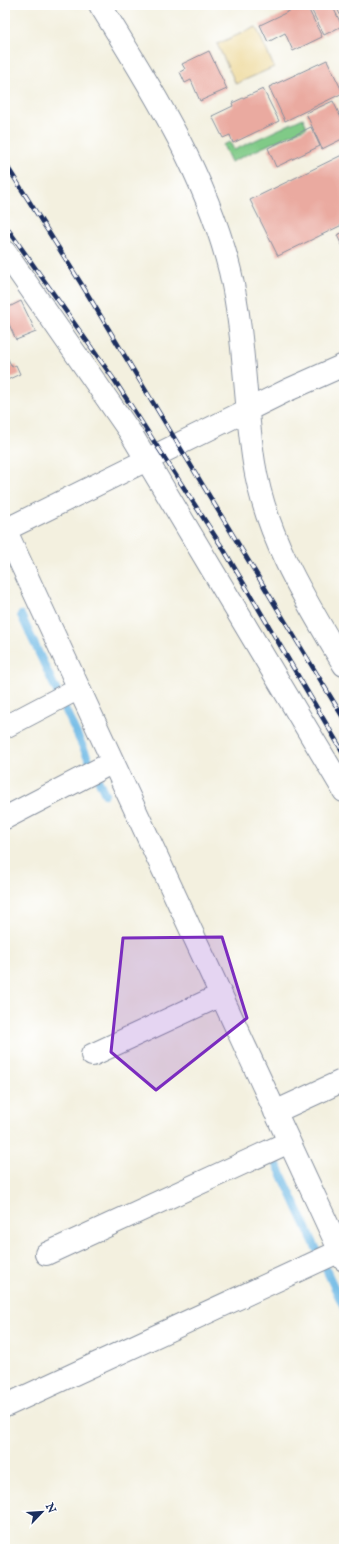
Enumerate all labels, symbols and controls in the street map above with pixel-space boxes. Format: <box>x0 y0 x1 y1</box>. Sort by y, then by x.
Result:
north arrow <box>22 1492 62 1532</box>
text: N <box>41 1500 59 1516</box>

